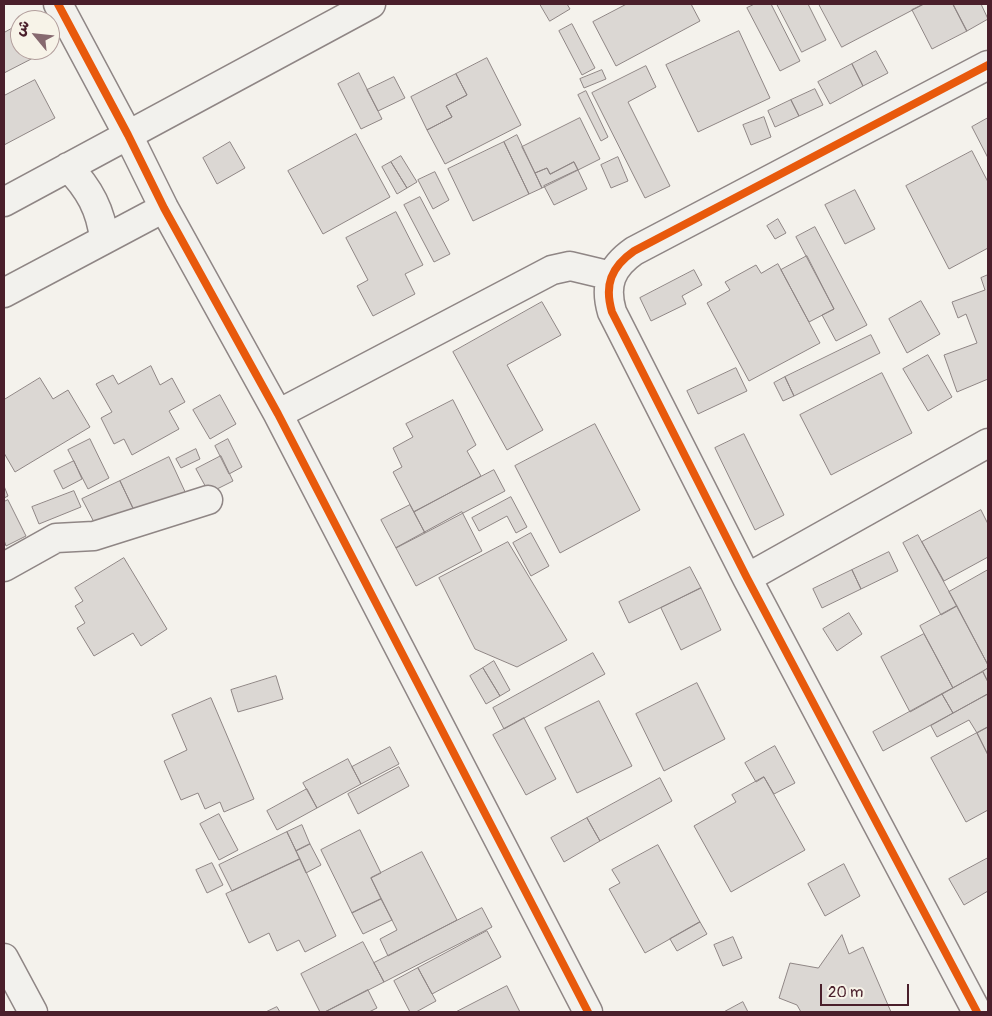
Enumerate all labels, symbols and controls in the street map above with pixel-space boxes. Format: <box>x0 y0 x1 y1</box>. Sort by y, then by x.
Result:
north arrow <box>10 10 60 60</box>
text: ش <box>11 17 33 39</box>
scale bar <box>822 974 911 1006</box>
text: 20 m <box>828 983 863 1002</box>

